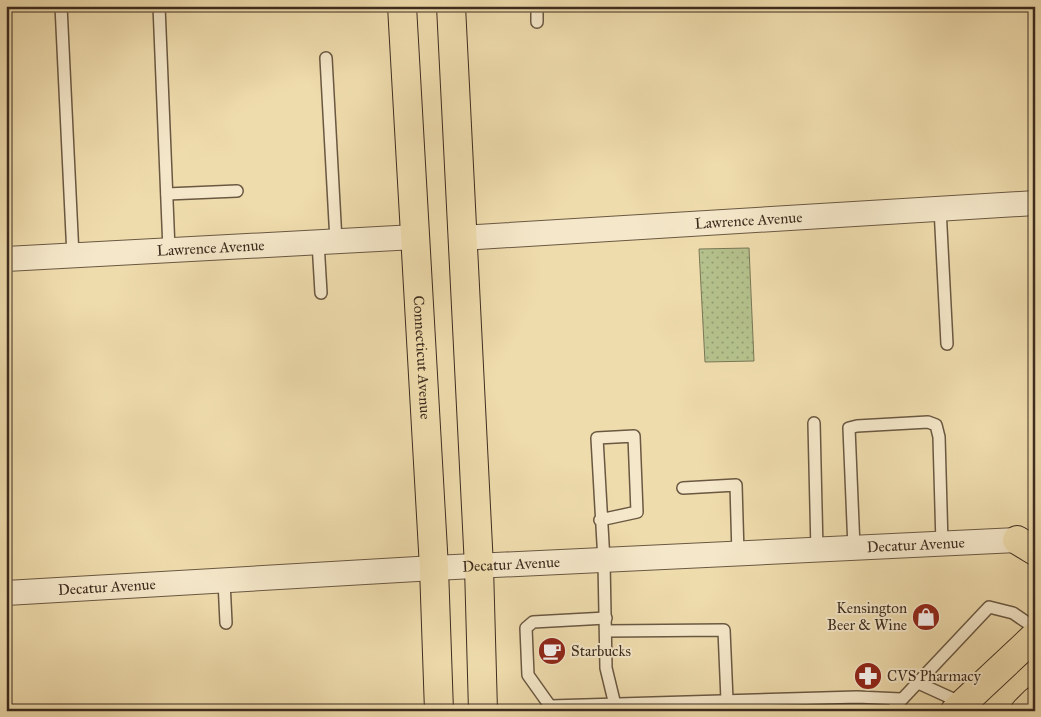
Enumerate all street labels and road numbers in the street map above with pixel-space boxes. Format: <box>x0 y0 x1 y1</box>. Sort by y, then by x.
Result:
street label: Lawrence Avenue <box>694 208 803 233</box>
street label: Lawrence Avenue <box>156 236 265 260</box>
street label: Connecticut Avenue <box>409 295 435 420</box>
street label: Decatur Avenue <box>866 534 965 556</box>
street label: Decatur Avenue <box>462 553 561 576</box>
street label: Decatur Avenue <box>57 575 156 599</box>

